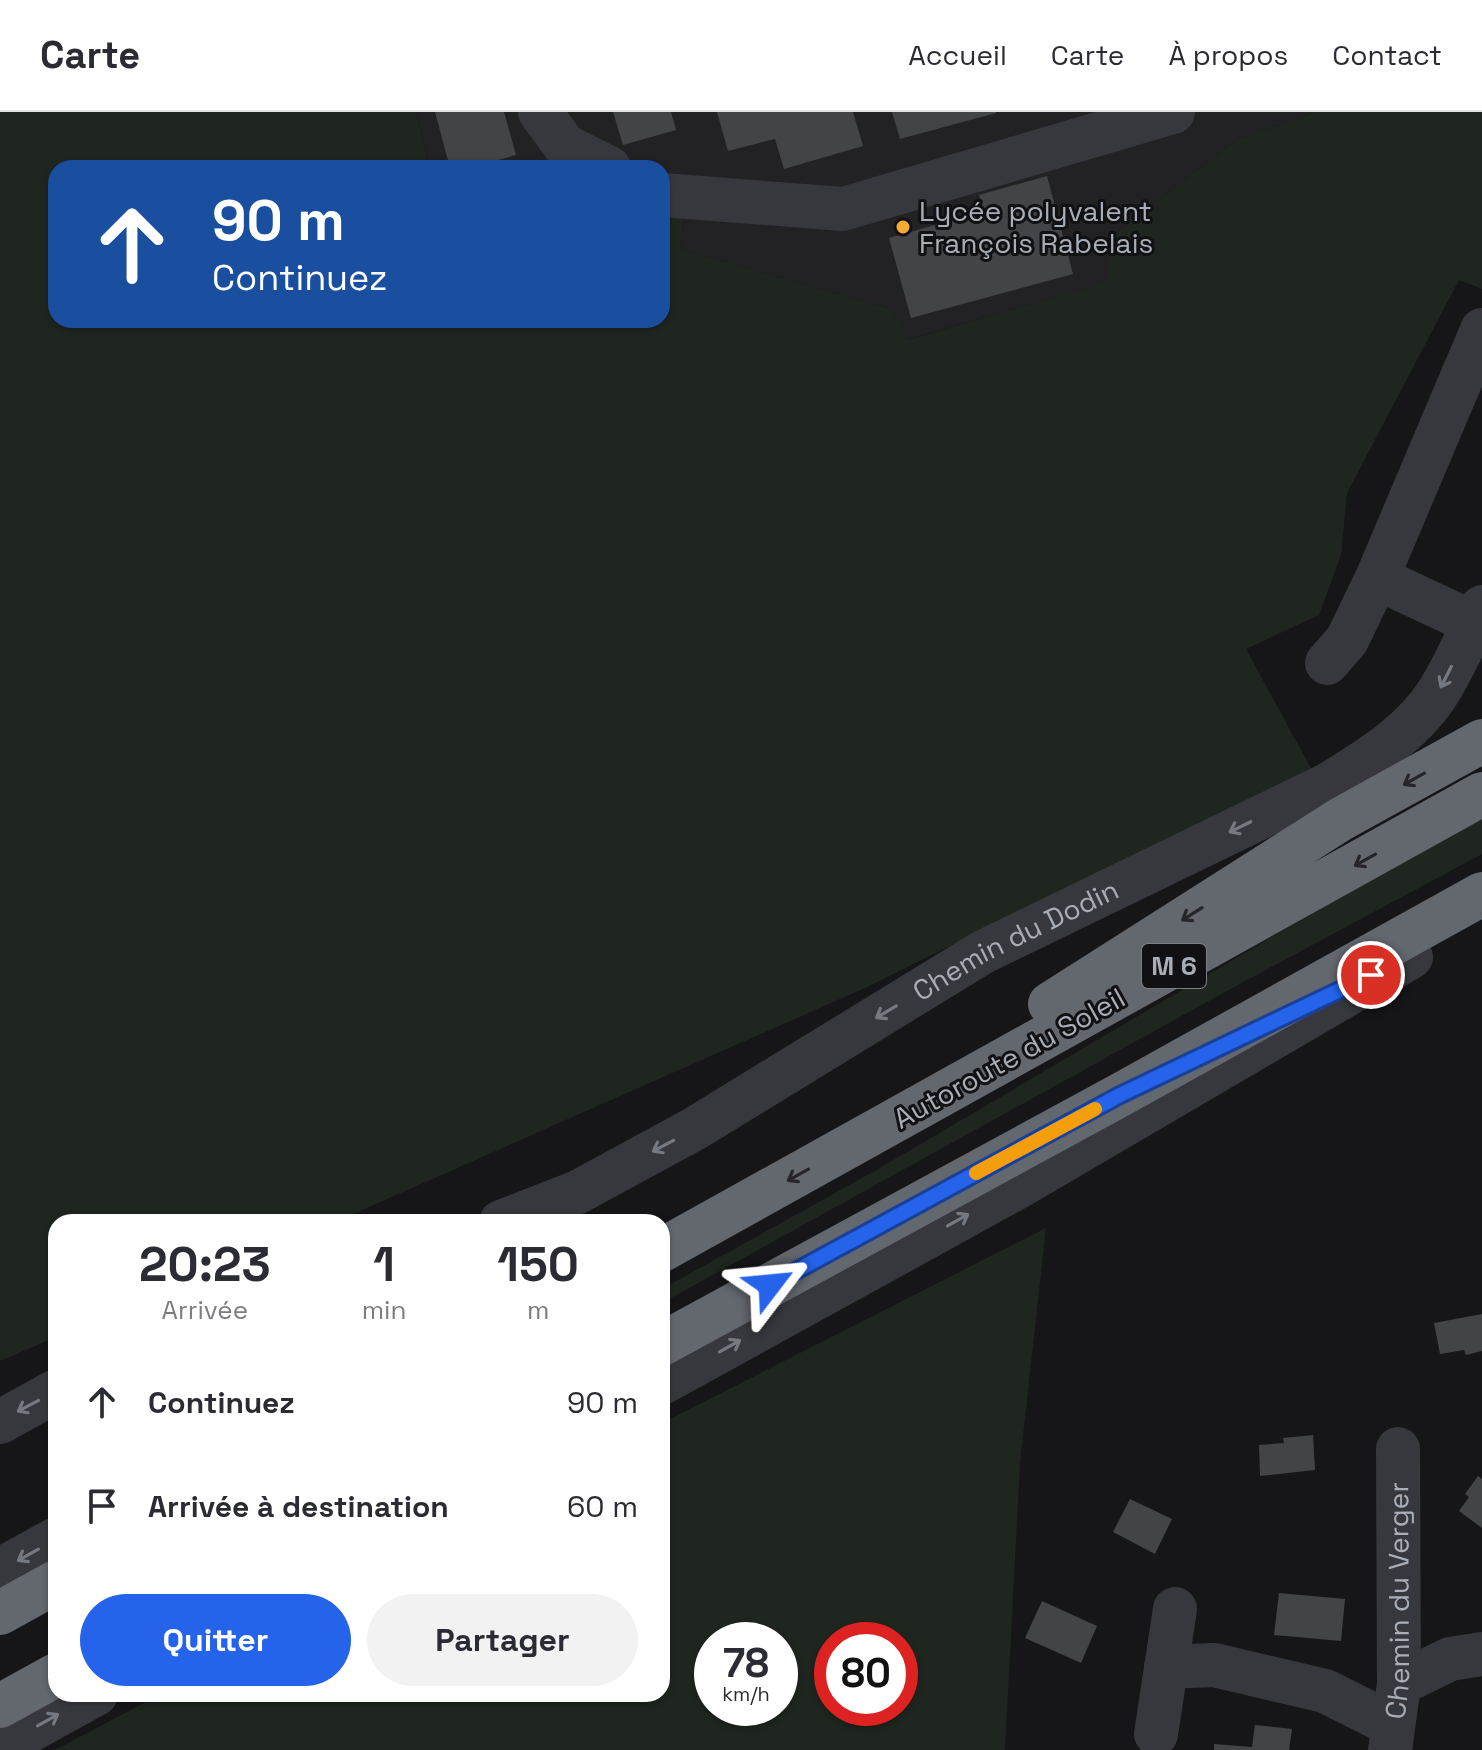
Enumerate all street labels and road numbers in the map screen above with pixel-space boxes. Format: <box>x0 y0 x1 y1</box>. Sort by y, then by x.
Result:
street label: Chemin du Dodin <box>906 871 1124 1009</box>
road number: M 6 <box>1142 944 1206 988</box>
street label: Autoroute du Soleil <box>887 979 1131 1137</box>
street label: Chemin du Verger <box>1376 1482 1417 1721</box>

